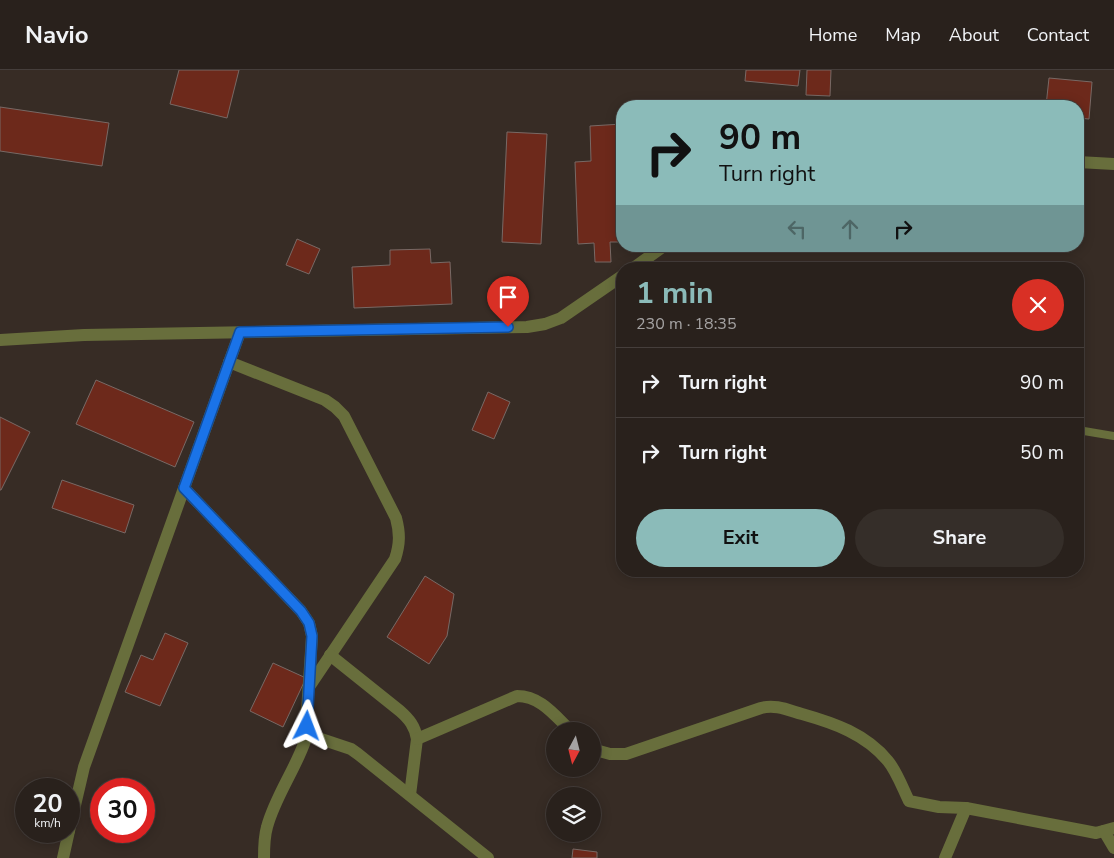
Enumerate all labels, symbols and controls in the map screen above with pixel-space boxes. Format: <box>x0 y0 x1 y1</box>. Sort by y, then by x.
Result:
text: Navio <box>25 19 89 51</box>
text: Home <box>809 23 857 47</box>
text: Map <box>885 23 921 47</box>
text: About <box>949 23 999 47</box>
text: Contact <box>1027 23 1089 47</box>
text: 90 m <box>719 114 801 161</box>
icon: right <box>636 120 701 185</box>
text: Turn right <box>719 159 815 189</box>
icon: left <box>783 215 811 243</box>
icon: ahead <box>836 215 864 243</box>
icon: right <box>889 215 917 243</box>
text: 1 min <box>636 273 714 314</box>
pin <box>487 276 529 327</box>
button: close <box>1012 279 1064 331</box>
icon: arrive <box>494 283 522 311</box>
text: 230 m · 18:35 <box>636 313 737 335</box>
icon: right <box>636 369 664 397</box>
text: Turn right <box>679 370 766 396</box>
text: 90 m <box>1020 370 1064 396</box>
icon: right <box>636 439 664 467</box>
text: Turn right <box>679 440 766 466</box>
text: 50 m <box>1020 440 1064 466</box>
button: Exit <box>636 509 845 567</box>
button: Share <box>855 509 1064 567</box>
position arrow <box>280 699 332 751</box>
north arrow <box>546 722 601 778</box>
map controls <box>546 722 601 842</box>
speed limit sign: 30 <box>90 778 155 843</box>
text: 20 <box>32 787 63 821</box>
button: layers <box>546 787 601 842</box>
text: km/h <box>34 815 61 831</box>

